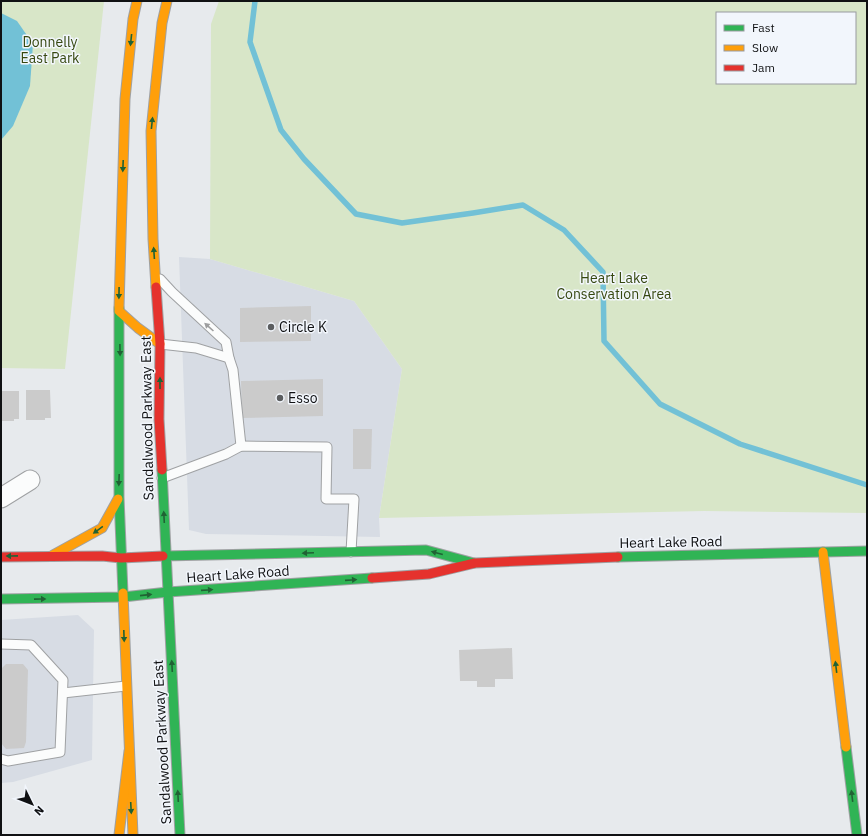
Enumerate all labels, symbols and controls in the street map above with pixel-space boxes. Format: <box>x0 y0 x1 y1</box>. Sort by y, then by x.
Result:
legend <box>716 12 856 84</box>
text: Fast <box>752 20 775 35</box>
park label: Donnelly East Park <box>21 33 80 67</box>
one-way arrow <box>128 34 134 46</box>
text: Slow <box>752 40 778 55</box>
text: Jam <box>752 60 775 75</box>
one-way arrow <box>149 117 155 129</box>
one-way arrow <box>119 160 126 172</box>
one-way arrow <box>151 247 158 259</box>
park label: Heart Lake Conservation Area <box>556 269 672 303</box>
one-way arrow <box>116 287 123 299</box>
place label: Circle K <box>279 318 327 336</box>
one-way arrow <box>204 322 214 331</box>
marker: Circle K <box>266 322 276 332</box>
street label: Sandalwood Parkway East <box>137 335 157 500</box>
one-way arrow <box>117 344 123 357</box>
one-way arrow <box>157 376 163 389</box>
place label: Esso <box>288 389 318 407</box>
marker: Esso <box>275 393 285 403</box>
one-way arrow <box>116 474 122 487</box>
one-way arrow <box>161 510 167 523</box>
one-way arrow <box>93 526 104 534</box>
street label: Heart Lake Road <box>619 532 723 552</box>
one-way arrow <box>302 550 314 557</box>
one-way arrow <box>431 550 443 556</box>
one-way arrow <box>6 553 18 560</box>
street label: Heart Lake Road <box>186 561 290 587</box>
one-way arrow <box>345 576 357 583</box>
one-way arrow <box>201 586 213 593</box>
one-way arrow <box>140 591 152 598</box>
one-way arrow <box>34 595 46 602</box>
one-way arrow <box>121 630 127 643</box>
street label: Sandalwood Parkway East <box>149 659 175 825</box>
one-way arrow <box>169 659 175 672</box>
one-way arrow <box>833 661 840 673</box>
north arrow <box>12 784 52 824</box>
one-way arrow <box>175 790 182 802</box>
one-way arrow <box>848 790 855 802</box>
one-way arrow <box>128 802 135 814</box>
text: N <box>31 803 47 819</box>

